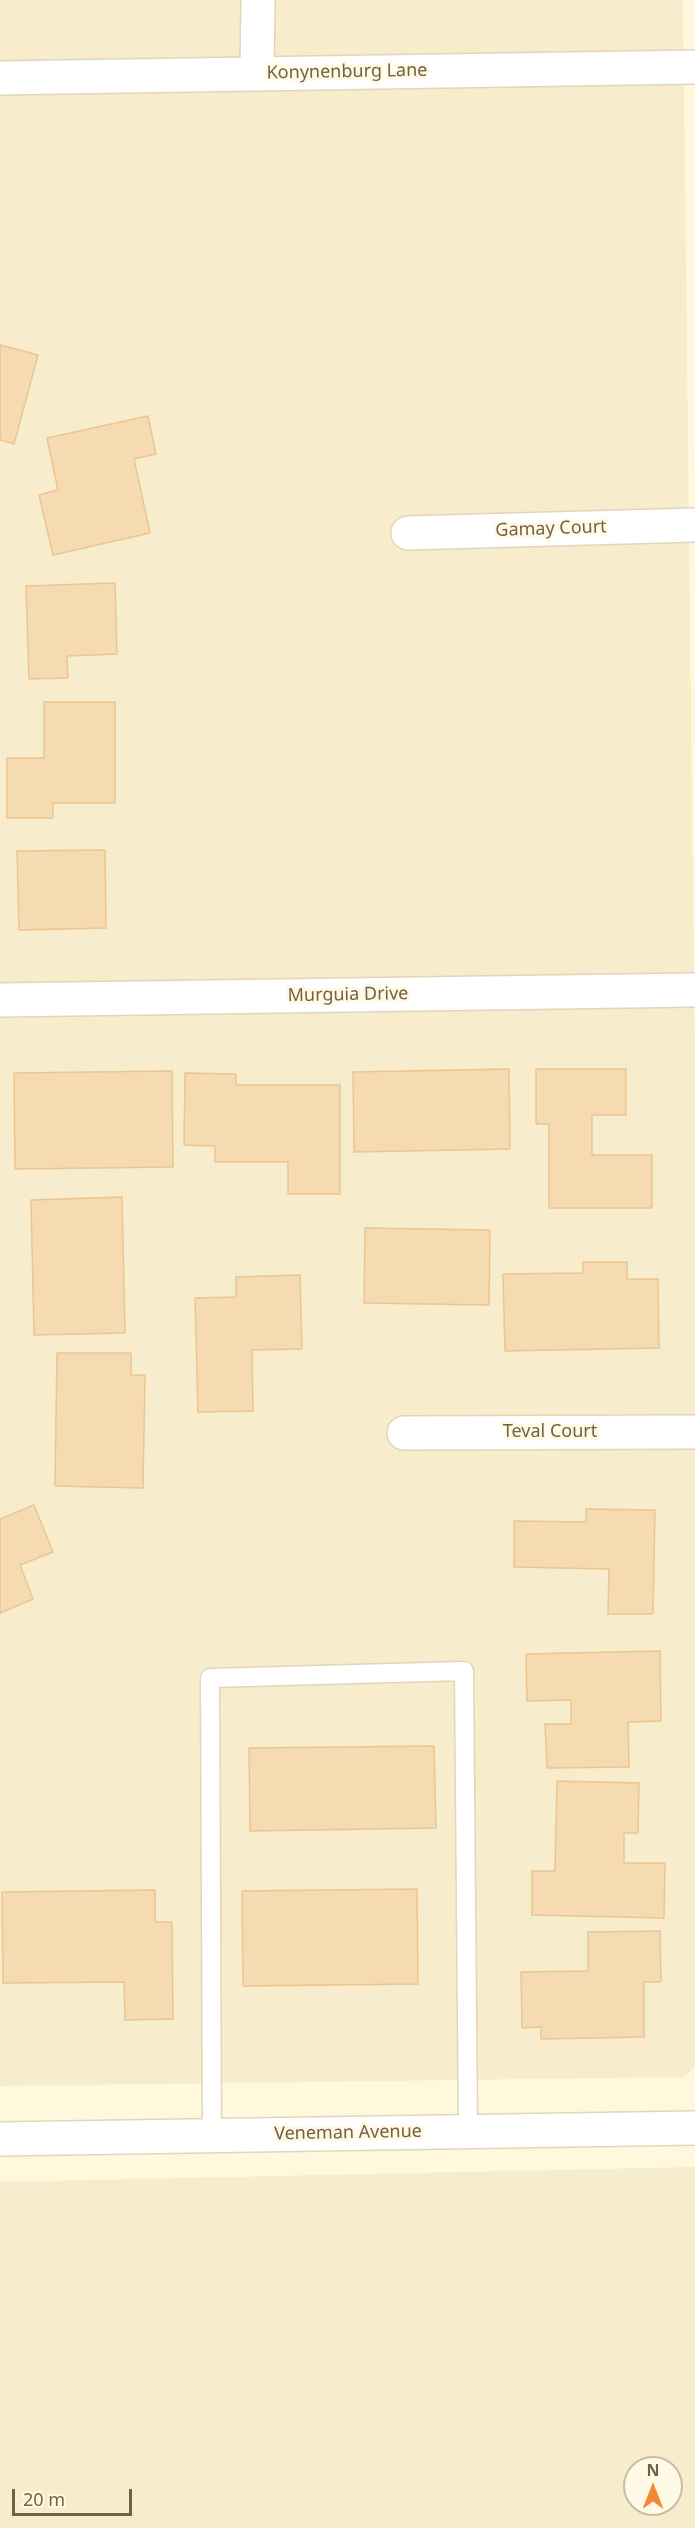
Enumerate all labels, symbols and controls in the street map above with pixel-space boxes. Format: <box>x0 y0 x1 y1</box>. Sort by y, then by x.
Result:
street label: Konynenburg Lane <box>266 60 428 84</box>
street label: Gamay Court <box>495 516 607 542</box>
street label: Murguia Drive <box>287 983 409 1007</box>
street label: Teval Court <box>503 1421 597 1443</box>
street label: Veneman Avenue <box>274 2121 422 2145</box>
north arrow <box>623 2456 683 2516</box>
text: N <box>646 2459 660 2481</box>
scale bar <box>15 2477 135 2515</box>
text: 20 m <box>23 2487 65 2511</box>

